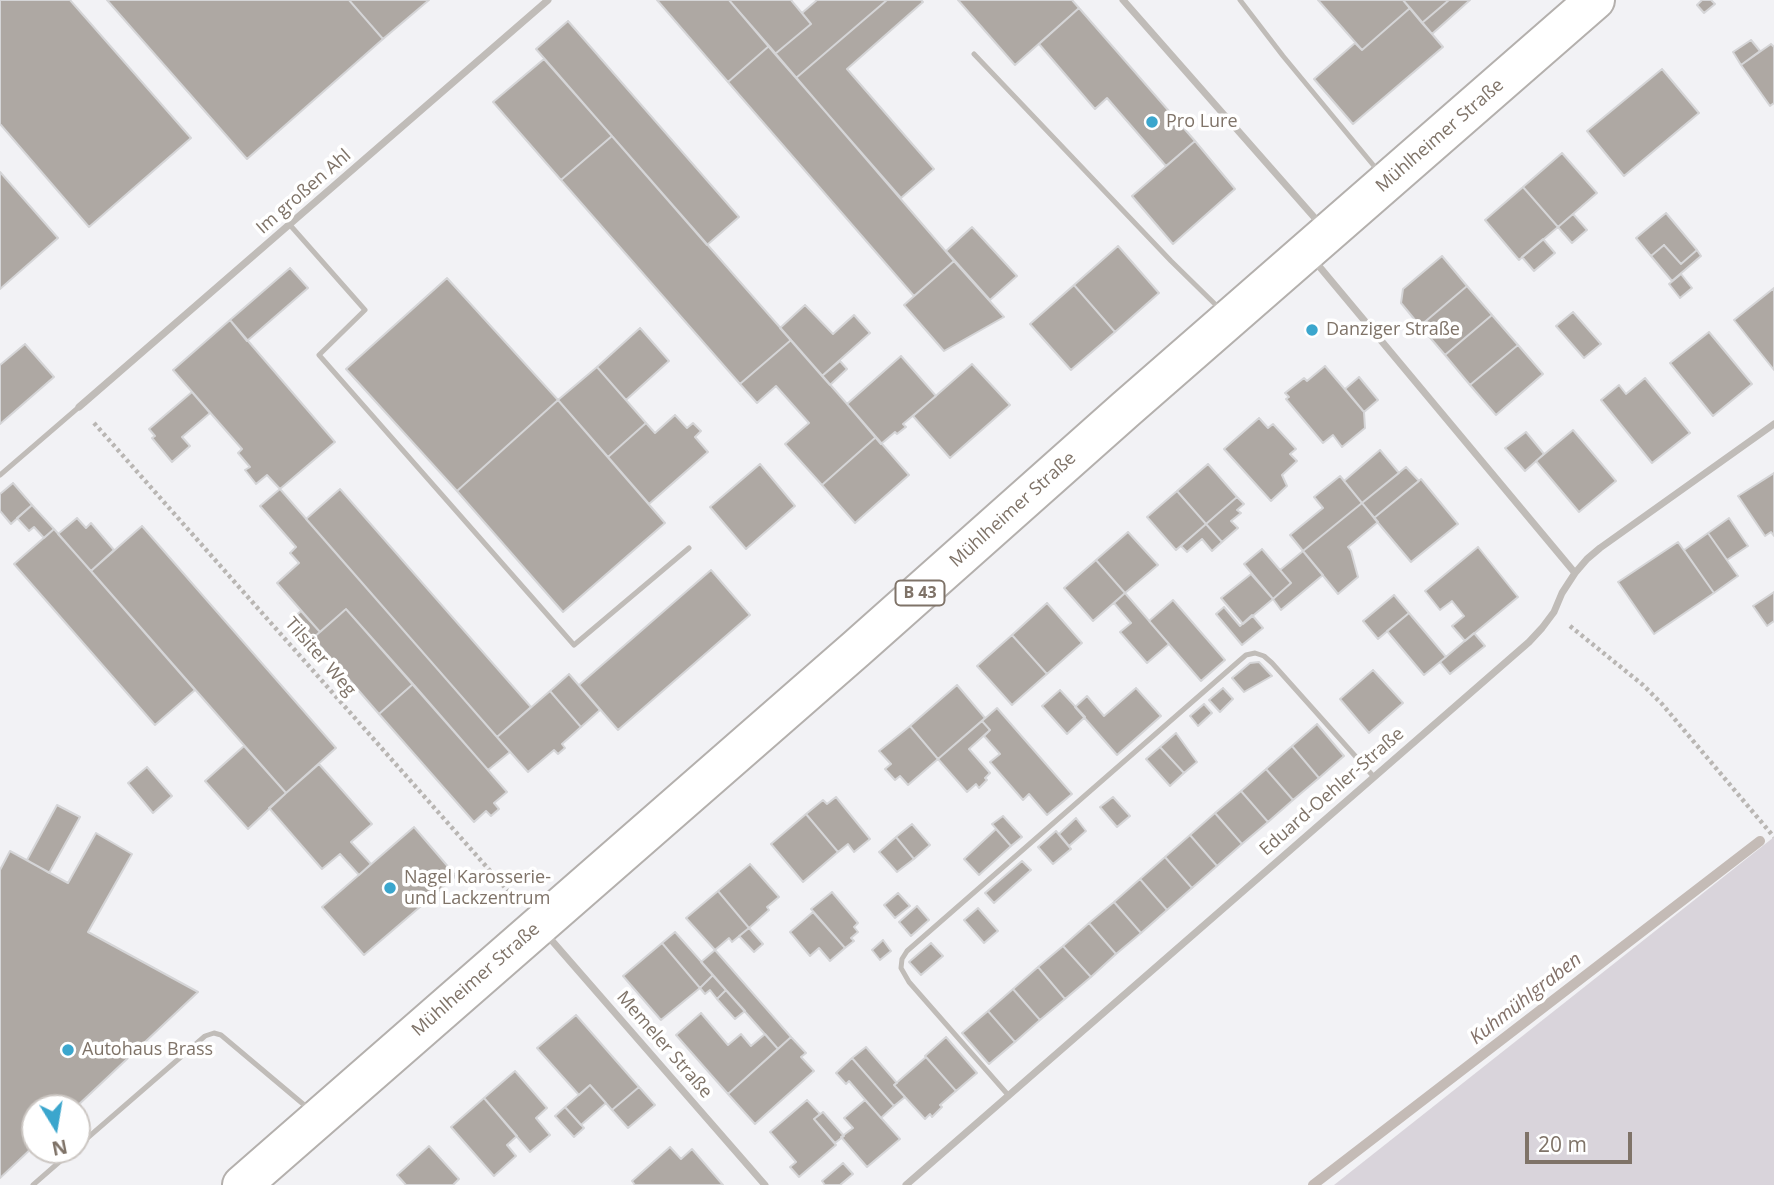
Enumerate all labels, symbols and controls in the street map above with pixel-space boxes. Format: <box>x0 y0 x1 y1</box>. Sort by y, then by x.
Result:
street label: Mühlheimer Straße <box>1372 75 1508 197</box>
place label: Pro Lure <box>1166 111 1238 133</box>
marker: Pro Lure <box>1144 114 1160 130</box>
street label: Im großen Ahl <box>252 145 356 239</box>
place label: Danziger Straße <box>1326 319 1460 341</box>
marker: Danziger Straße <box>1304 322 1320 338</box>
street label: Mühlheimer Straße <box>945 448 1081 572</box>
road number: B 43 <box>895 580 944 606</box>
street label: Tilsiter Weg <box>280 613 360 701</box>
street label: Eduard-Oehler-Straße <box>1255 723 1409 861</box>
place label: Nagel Karosserie- und Lackzentrum <box>404 867 551 910</box>
marker: Nagel Karosserie- und Lackzentrum <box>382 880 398 896</box>
street label: Mühlheimer Straße <box>408 919 544 1041</box>
water label: Kuhmühlgraben <box>1466 948 1586 1050</box>
street label: Memeler Straße <box>612 987 716 1103</box>
place label: Autohaus Brass <box>82 1039 213 1061</box>
marker: Autohaus Brass <box>60 1042 76 1058</box>
north arrow <box>21 1094 91 1164</box>
scale bar <box>1529 1118 1636 1162</box>
text: 20 m <box>1538 1130 1587 1158</box>
text: N <box>50 1133 70 1162</box>

